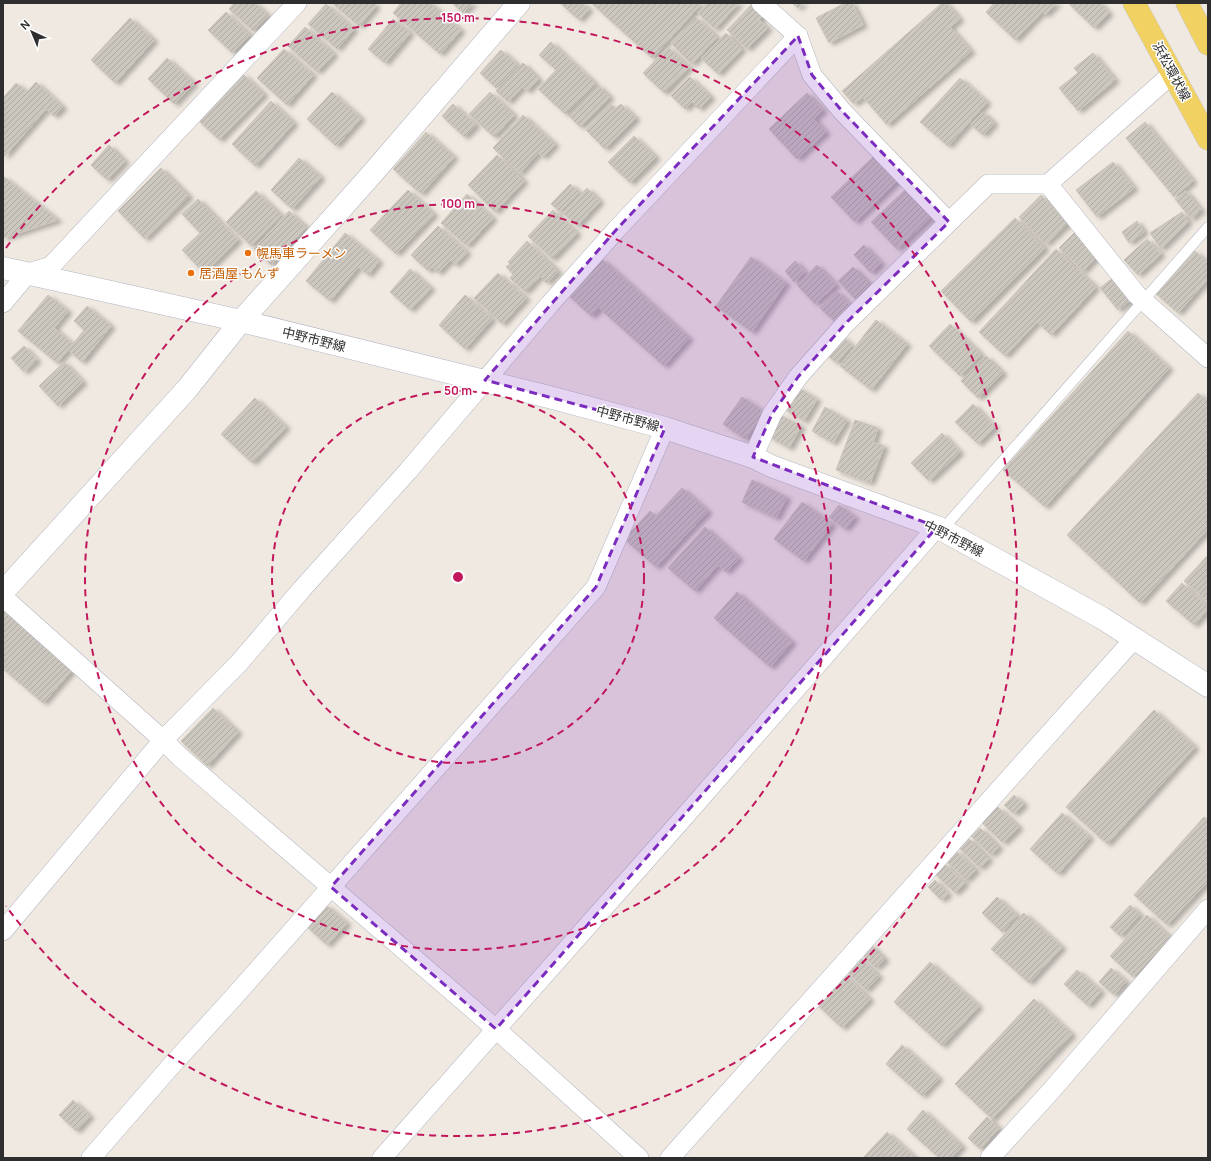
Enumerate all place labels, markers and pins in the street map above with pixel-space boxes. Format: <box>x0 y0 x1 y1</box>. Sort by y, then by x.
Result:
place label: 幌馬車ラーメン <box>256 244 346 262</box>
marker: 幌馬車ラーメン <box>243 248 253 258</box>
place label: 居酒屋 もんず <box>199 264 280 282</box>
marker: 居酒屋 もんず <box>186 268 196 278</box>
centre of rings <box>451 570 465 584</box>

